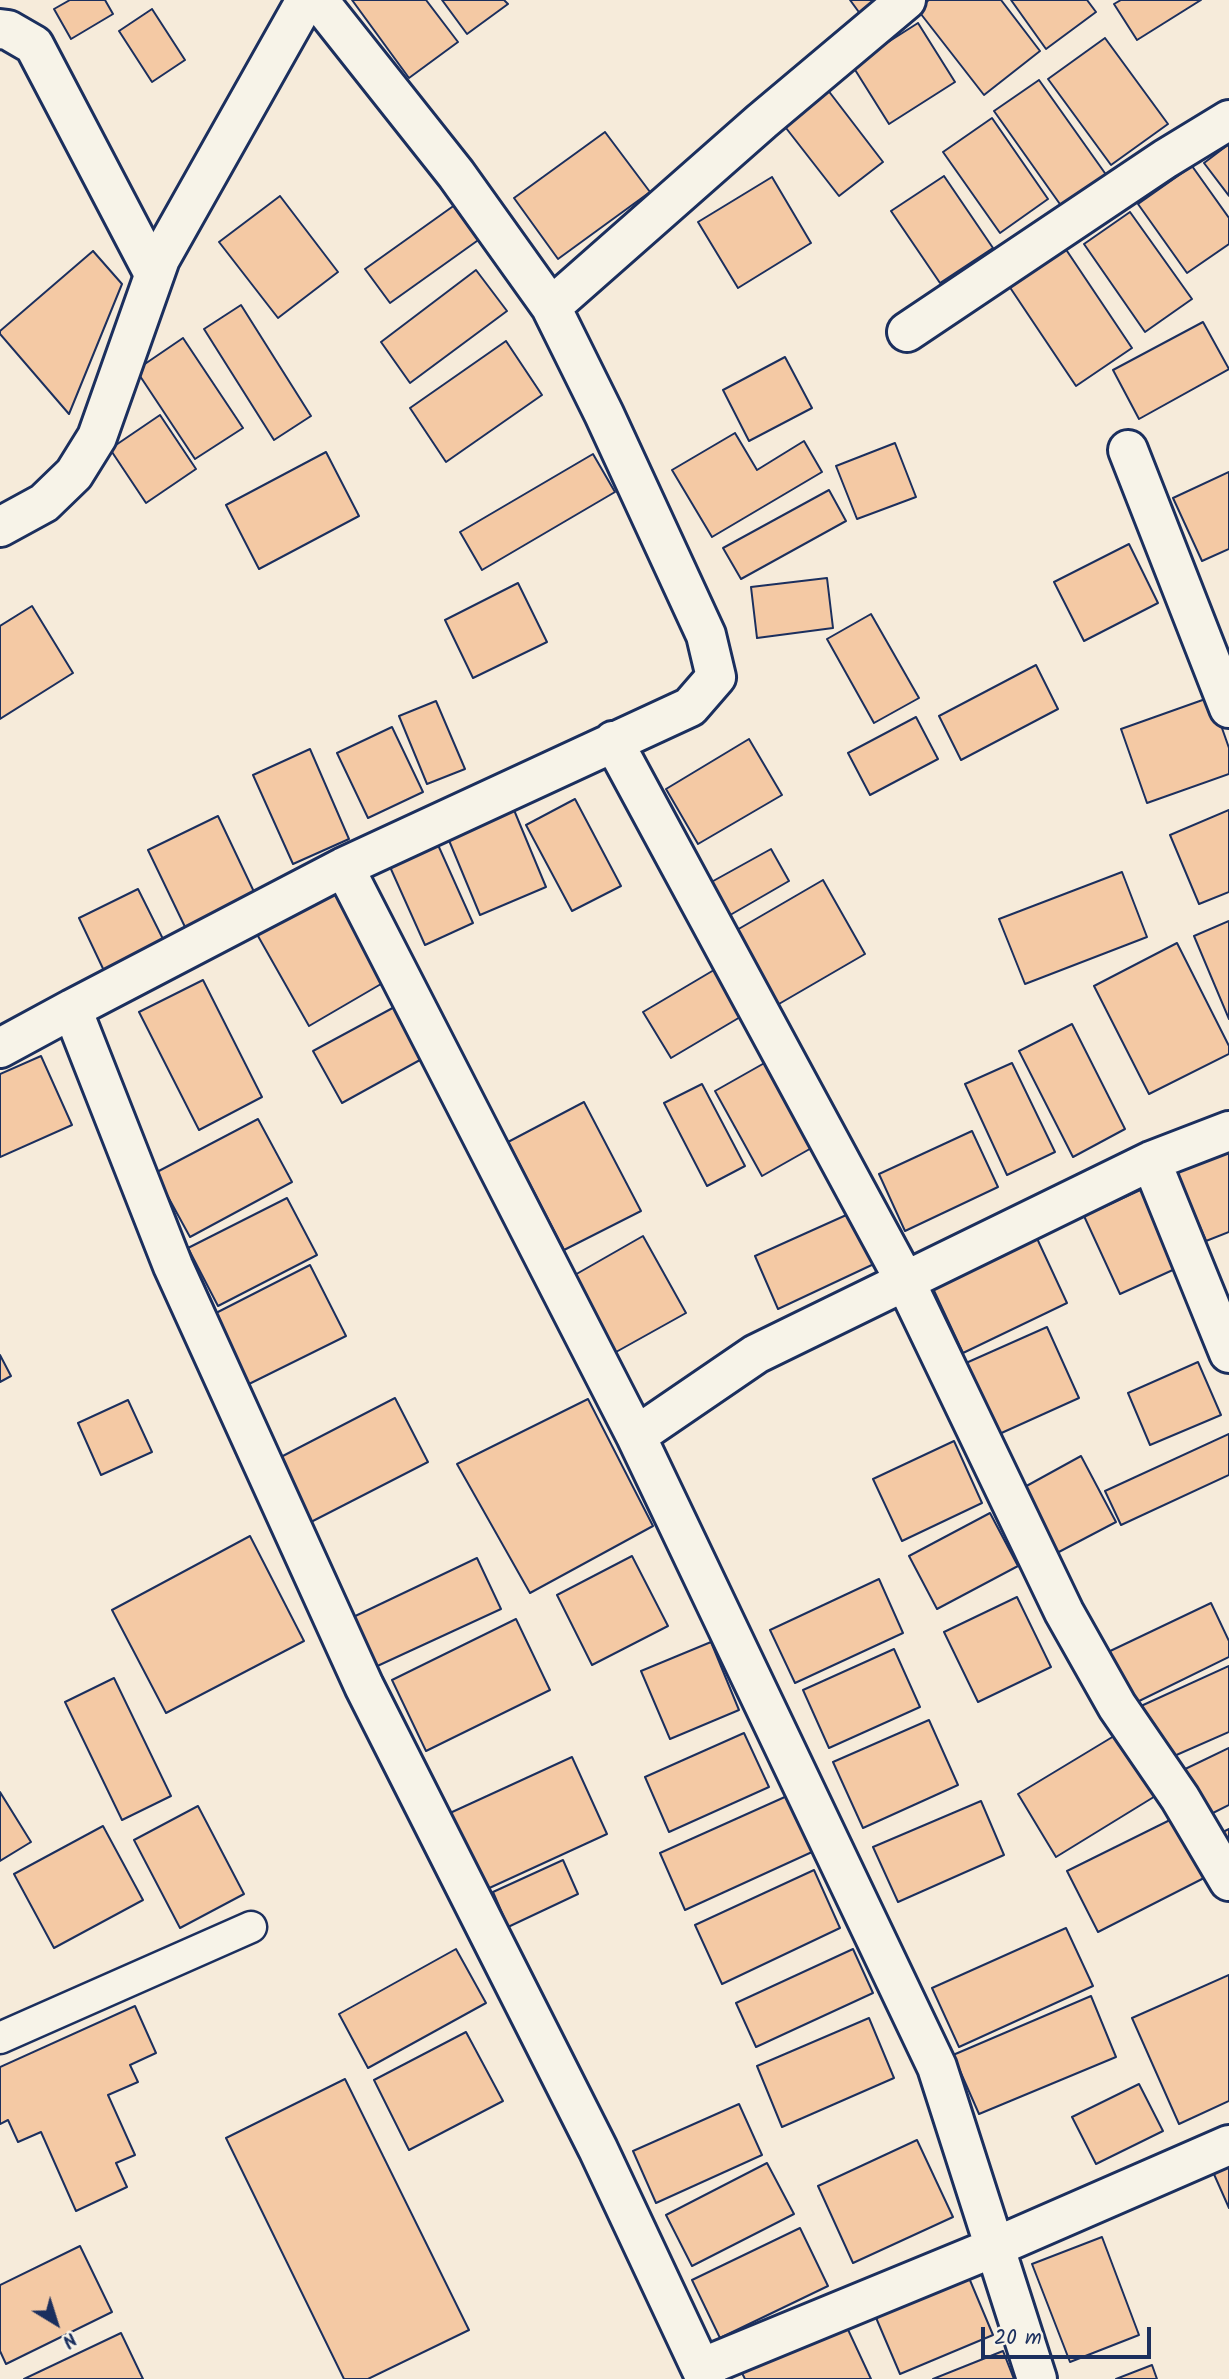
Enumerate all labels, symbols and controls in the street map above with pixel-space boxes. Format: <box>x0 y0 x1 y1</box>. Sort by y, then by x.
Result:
north arrow <box>21 2288 91 2358</box>
scale bar <box>984 2312 1154 2356</box>
text: 20 m <box>994 2322 1042 2355</box>
text: N <box>55 2324 83 2355</box>

